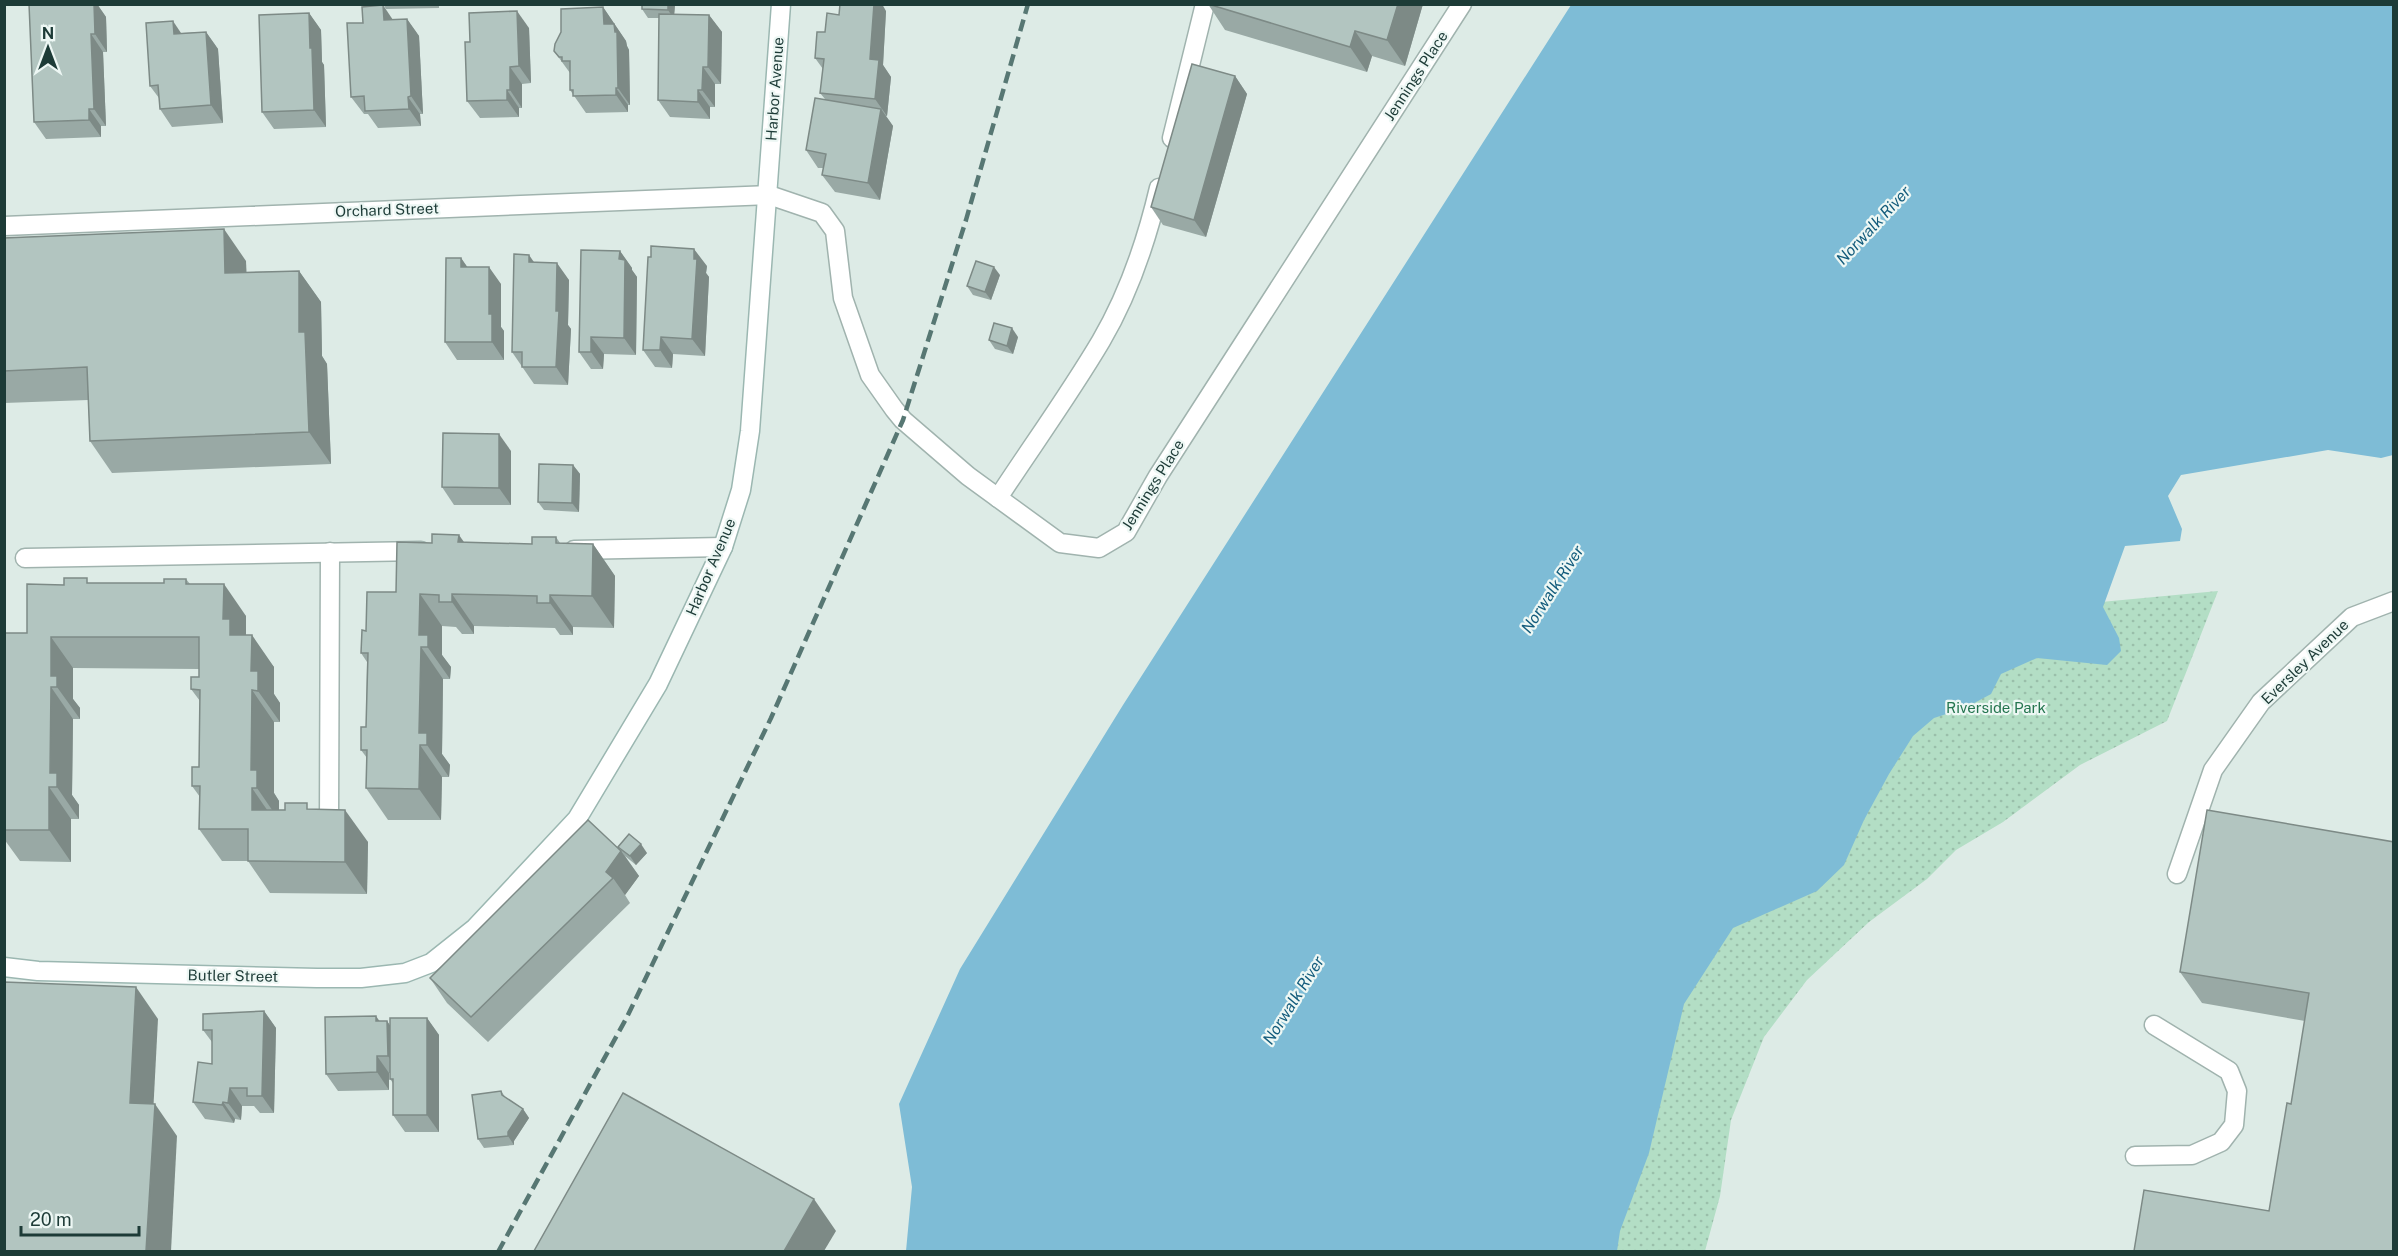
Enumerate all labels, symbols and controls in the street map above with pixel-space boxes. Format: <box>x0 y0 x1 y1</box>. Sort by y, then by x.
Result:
north arrow <box>18 18 78 78</box>
text: N <box>42 24 54 43</box>
street label: Jennings Place <box>1380 28 1451 124</box>
street label: Harbor Avenue <box>762 36 787 141</box>
water label: Norwalk River <box>1832 181 1915 269</box>
street label: Orchard Street <box>335 199 439 220</box>
street label: Jennings Place <box>1118 436 1187 533</box>
street label: Harbor Avenue <box>682 516 739 618</box>
water label: Norwalk River <box>1517 541 1588 637</box>
street label: Eversley Avenue <box>2258 616 2352 707</box>
park label: Riverside Park <box>1946 699 2046 716</box>
water label: Norwalk River <box>1259 952 1329 1048</box>
street label: Butler Street <box>188 966 279 985</box>
scale bar <box>21 1199 140 1237</box>
text: 20 m <box>30 1209 72 1230</box>

